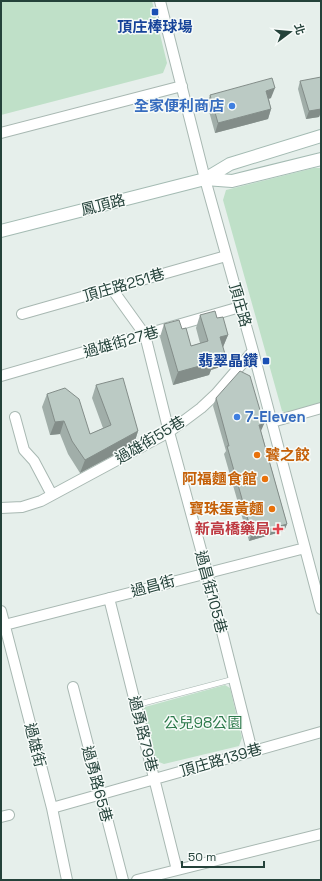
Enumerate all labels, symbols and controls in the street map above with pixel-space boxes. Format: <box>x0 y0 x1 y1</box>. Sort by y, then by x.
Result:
marker: 頂庄棒球場 <box>150 7 160 17</box>
north arrow <box>270 12 310 52</box>
place label: 頂庄棒球場 <box>117 17 193 36</box>
text: 北 <box>291 22 308 36</box>
place label: 全家便利商店 <box>134 96 224 115</box>
marker: 全家便利商店 <box>227 101 237 111</box>
street label: 鳳頂路 <box>79 190 127 219</box>
street label: 頂庄路251巷 <box>81 264 167 305</box>
street label: 頂庄路 <box>225 281 256 329</box>
street label: 過雄街27巷 <box>81 322 161 361</box>
place label: 翡翠晶鑽 <box>198 351 258 370</box>
marker: 翡翠晶鑽 <box>261 356 271 366</box>
place label: 7-Eleven <box>245 407 306 426</box>
street label: 過雄街55巷 <box>111 411 188 468</box>
marker: 7-Eleven <box>232 412 242 422</box>
place label: 饕之餃 <box>265 445 310 464</box>
marker: 饕之餃 <box>252 450 262 460</box>
place label: 阿福麵食館 <box>182 469 257 488</box>
marker: 阿福麵食館 <box>260 474 270 484</box>
place label: 寶珠蛋黃麵 <box>189 499 264 518</box>
marker: 寶珠蛋黃麵 <box>267 504 277 514</box>
place label: 新高橋藥局 <box>195 519 270 538</box>
marker: 新高橋藥局 <box>273 524 283 534</box>
street label: 過昌街105巷 <box>191 548 232 635</box>
street label: 過昌街 <box>129 571 177 601</box>
street label: 過勇路79巷 <box>125 694 162 774</box>
park label: 公兒98公園 <box>164 713 242 732</box>
street label: 過雄街 <box>21 721 50 769</box>
street label: 頂庄路139巷 <box>178 739 264 780</box>
street label: 過勇路65巷 <box>78 744 117 824</box>
scale bar <box>182 843 264 869</box>
text: 50 m <box>188 849 216 865</box>

